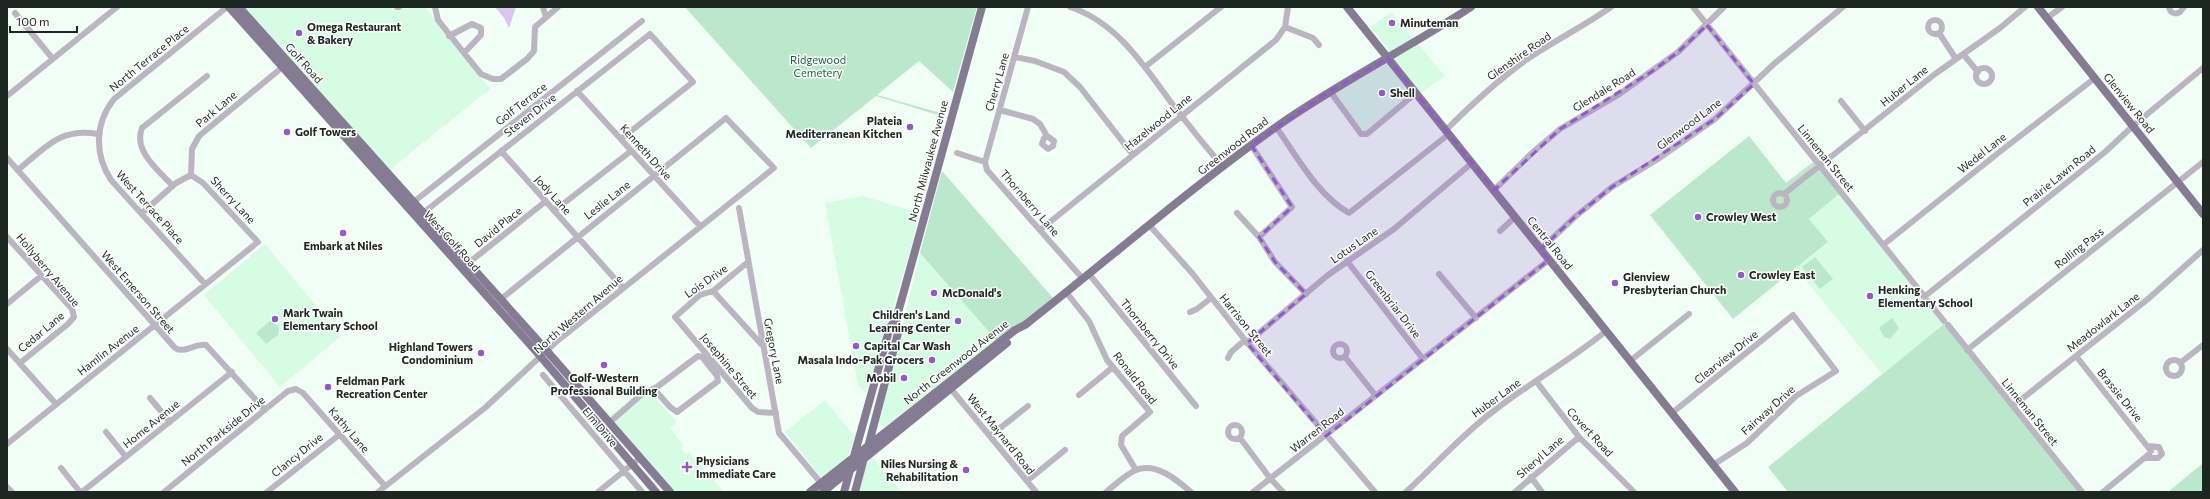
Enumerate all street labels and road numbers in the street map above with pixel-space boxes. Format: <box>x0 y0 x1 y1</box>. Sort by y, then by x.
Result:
street label: North Terrace Place <box>106 21 191 94</box>
street label: Glenshire Road <box>1484 29 1553 82</box>
street label: Golf Road <box>283 40 326 85</box>
street label: Cherry Lane <box>982 51 1011 113</box>
street label: Huber Lane <box>1877 62 1930 109</box>
street label: Glendale Road <box>1570 65 1637 114</box>
street label: Glenview Road <box>2101 70 2158 135</box>
street label: Golf Terrace <box>492 79 549 128</box>
street label: Park Lane <box>193 88 239 129</box>
street label: Steven Drive <box>501 90 559 139</box>
street label: Hazelwood Lane <box>1122 91 1194 153</box>
street label: Glenwood Lane <box>1654 95 1724 152</box>
street label: North Milwaukee Avenue <box>905 99 950 223</box>
street label: Greenwood Road <box>1195 114 1271 177</box>
street label: Kenneth Drive <box>618 121 675 182</box>
street label: Linneman Street <box>1795 122 1858 194</box>
street label: Wedel Lane <box>1955 130 2008 175</box>
street label: Prairie Lawn Road <box>2020 142 2098 209</box>
street label: West Terrace Place <box>114 167 187 246</box>
street label: Thornberry Lane <box>998 167 1063 239</box>
street label: Jody Lane <box>532 172 574 218</box>
street label: Sherry Lane <box>208 174 258 226</box>
street label: Leslie Lane <box>581 177 632 222</box>
street label: David Place <box>471 203 524 250</box>
street label: West Golf Road <box>422 208 483 274</box>
street label: Central Road <box>1525 213 1576 272</box>
street label: Lotus Lane <box>1328 223 1380 266</box>
street label: Rolling Pass <box>2051 224 2106 271</box>
street label: Hollyberry Avenue <box>14 230 83 309</box>
street label: West Emerson Street <box>99 248 178 336</box>
street label: Lois Drive <box>682 261 730 300</box>
street label: Greenbriar Drive <box>1363 267 1424 340</box>
street label: North Western Avenue <box>531 271 625 356</box>
street label: Meadowlark Lane <box>2064 289 2142 354</box>
street label: Harrison Street <box>1217 291 1276 359</box>
street label: Thornberry Drive <box>1118 296 1183 371</box>
street label: Cedar Lane <box>15 308 66 355</box>
street label: Gregory Lane <box>762 317 787 385</box>
street label: North Greenwood Avenue <box>901 317 1011 406</box>
street label: Hamlin Avenue <box>74 321 141 378</box>
street label: Clearview Drive <box>1691 327 1760 386</box>
street label: Josephine Street <box>697 330 761 402</box>
street label: Ronald Road <box>1111 349 1160 406</box>
street label: Brassie Drive <box>2095 366 2146 424</box>
street label: Huber Lane <box>1469 375 1523 420</box>
street label: Linneman Street <box>1999 376 2062 448</box>
street label: Fairway Drive <box>1738 382 1797 437</box>
street label: West Maynard Road <box>965 391 1038 477</box>
street label: North Parkside Drive <box>178 393 267 468</box>
street label: Home Avenue <box>120 397 182 450</box>
street label: Kathy Lane <box>326 404 373 455</box>
street label: Elm Drive <box>580 404 621 449</box>
street label: Warren Road <box>1287 405 1346 455</box>
street label: Covert Road <box>1565 405 1616 459</box>
street label: Clancy Drive <box>268 430 325 479</box>
street label: Sheryl Lane <box>1514 433 1566 480</box>

